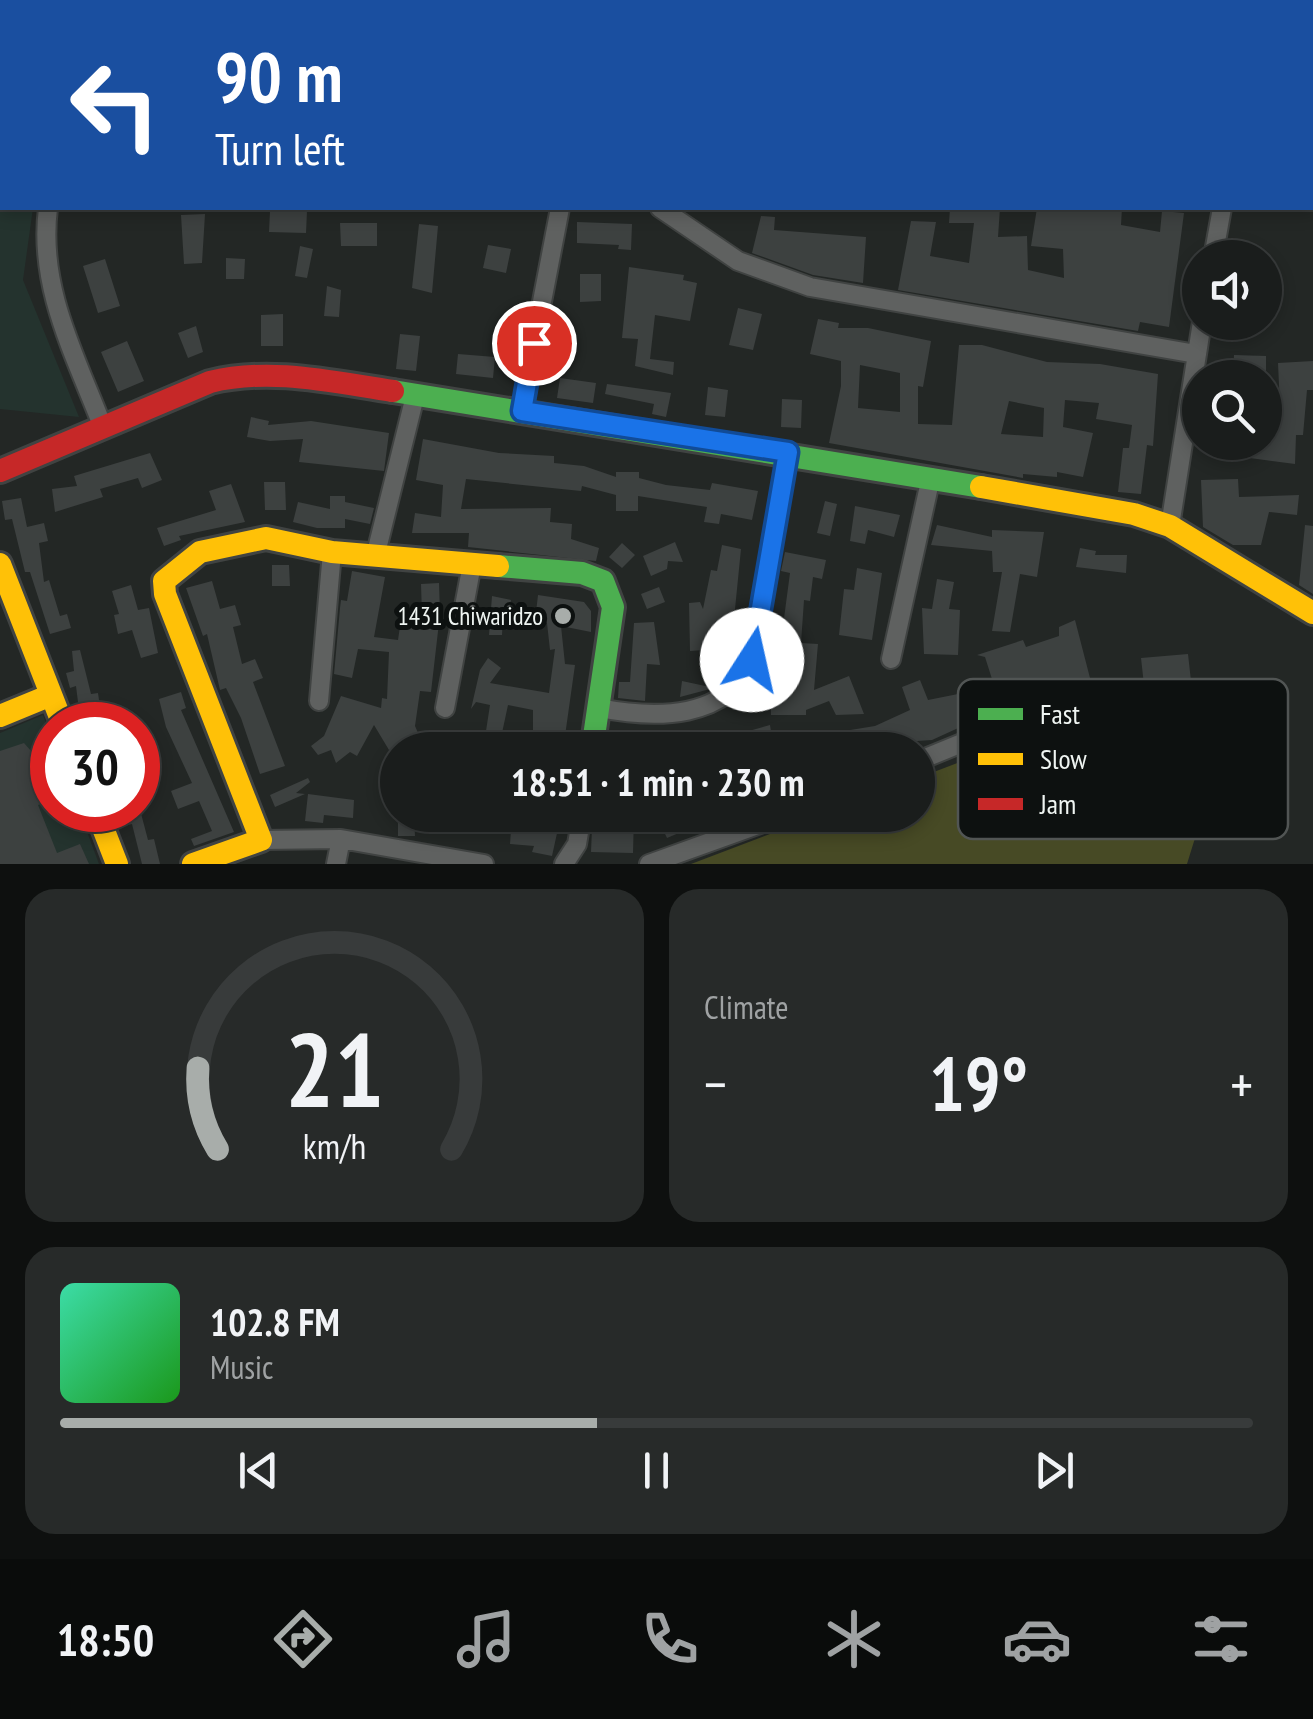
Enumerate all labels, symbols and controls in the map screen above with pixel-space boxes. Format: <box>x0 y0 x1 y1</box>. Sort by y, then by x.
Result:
text: 90 m <box>215 31 343 121</box>
icon: left <box>50 40 180 170</box>
text: Turn left <box>215 119 345 177</box>
map controls <box>1182 240 1282 460</box>
button: sound <box>1182 240 1282 340</box>
pin <box>492 301 577 386</box>
icon: arrive <box>507 316 562 371</box>
button: search <box>1182 360 1282 460</box>
place label: 1431 Chiwaridzo <box>397 600 543 632</box>
marker: 1431 Chiwaridzo <box>552 605 574 627</box>
position arrow <box>700 608 804 712</box>
legend <box>958 679 1288 839</box>
text: Fast <box>1040 695 1080 732</box>
speed limit sign: 30 <box>30 702 160 832</box>
text: Slow <box>1040 740 1087 777</box>
text: 18:51 · 1 min · 230 m <box>511 757 804 806</box>
text: Jam <box>1039 785 1076 822</box>
text: Climate <box>704 986 788 1028</box>
text: 21 <box>285 1001 384 1136</box>
text: 19° <box>929 1035 1028 1132</box>
text: − <box>704 1048 727 1119</box>
text: + <box>1230 1048 1253 1119</box>
text: km/h <box>303 1123 366 1169</box>
text: 102.8 FM <box>210 1297 340 1346</box>
text: Music <box>210 1346 273 1388</box>
icon: previous <box>231 1443 286 1498</box>
icon: pause <box>629 1443 684 1498</box>
icon: next <box>1027 1443 1082 1498</box>
icon: directions <box>268 1604 338 1674</box>
icon: music <box>451 1604 521 1674</box>
icon: phone <box>635 1604 705 1674</box>
icon: climate <box>819 1604 889 1674</box>
icon: car <box>1002 1604 1072 1674</box>
icon: filters <box>1186 1604 1256 1674</box>
text: 18:50 <box>57 1610 154 1668</box>

